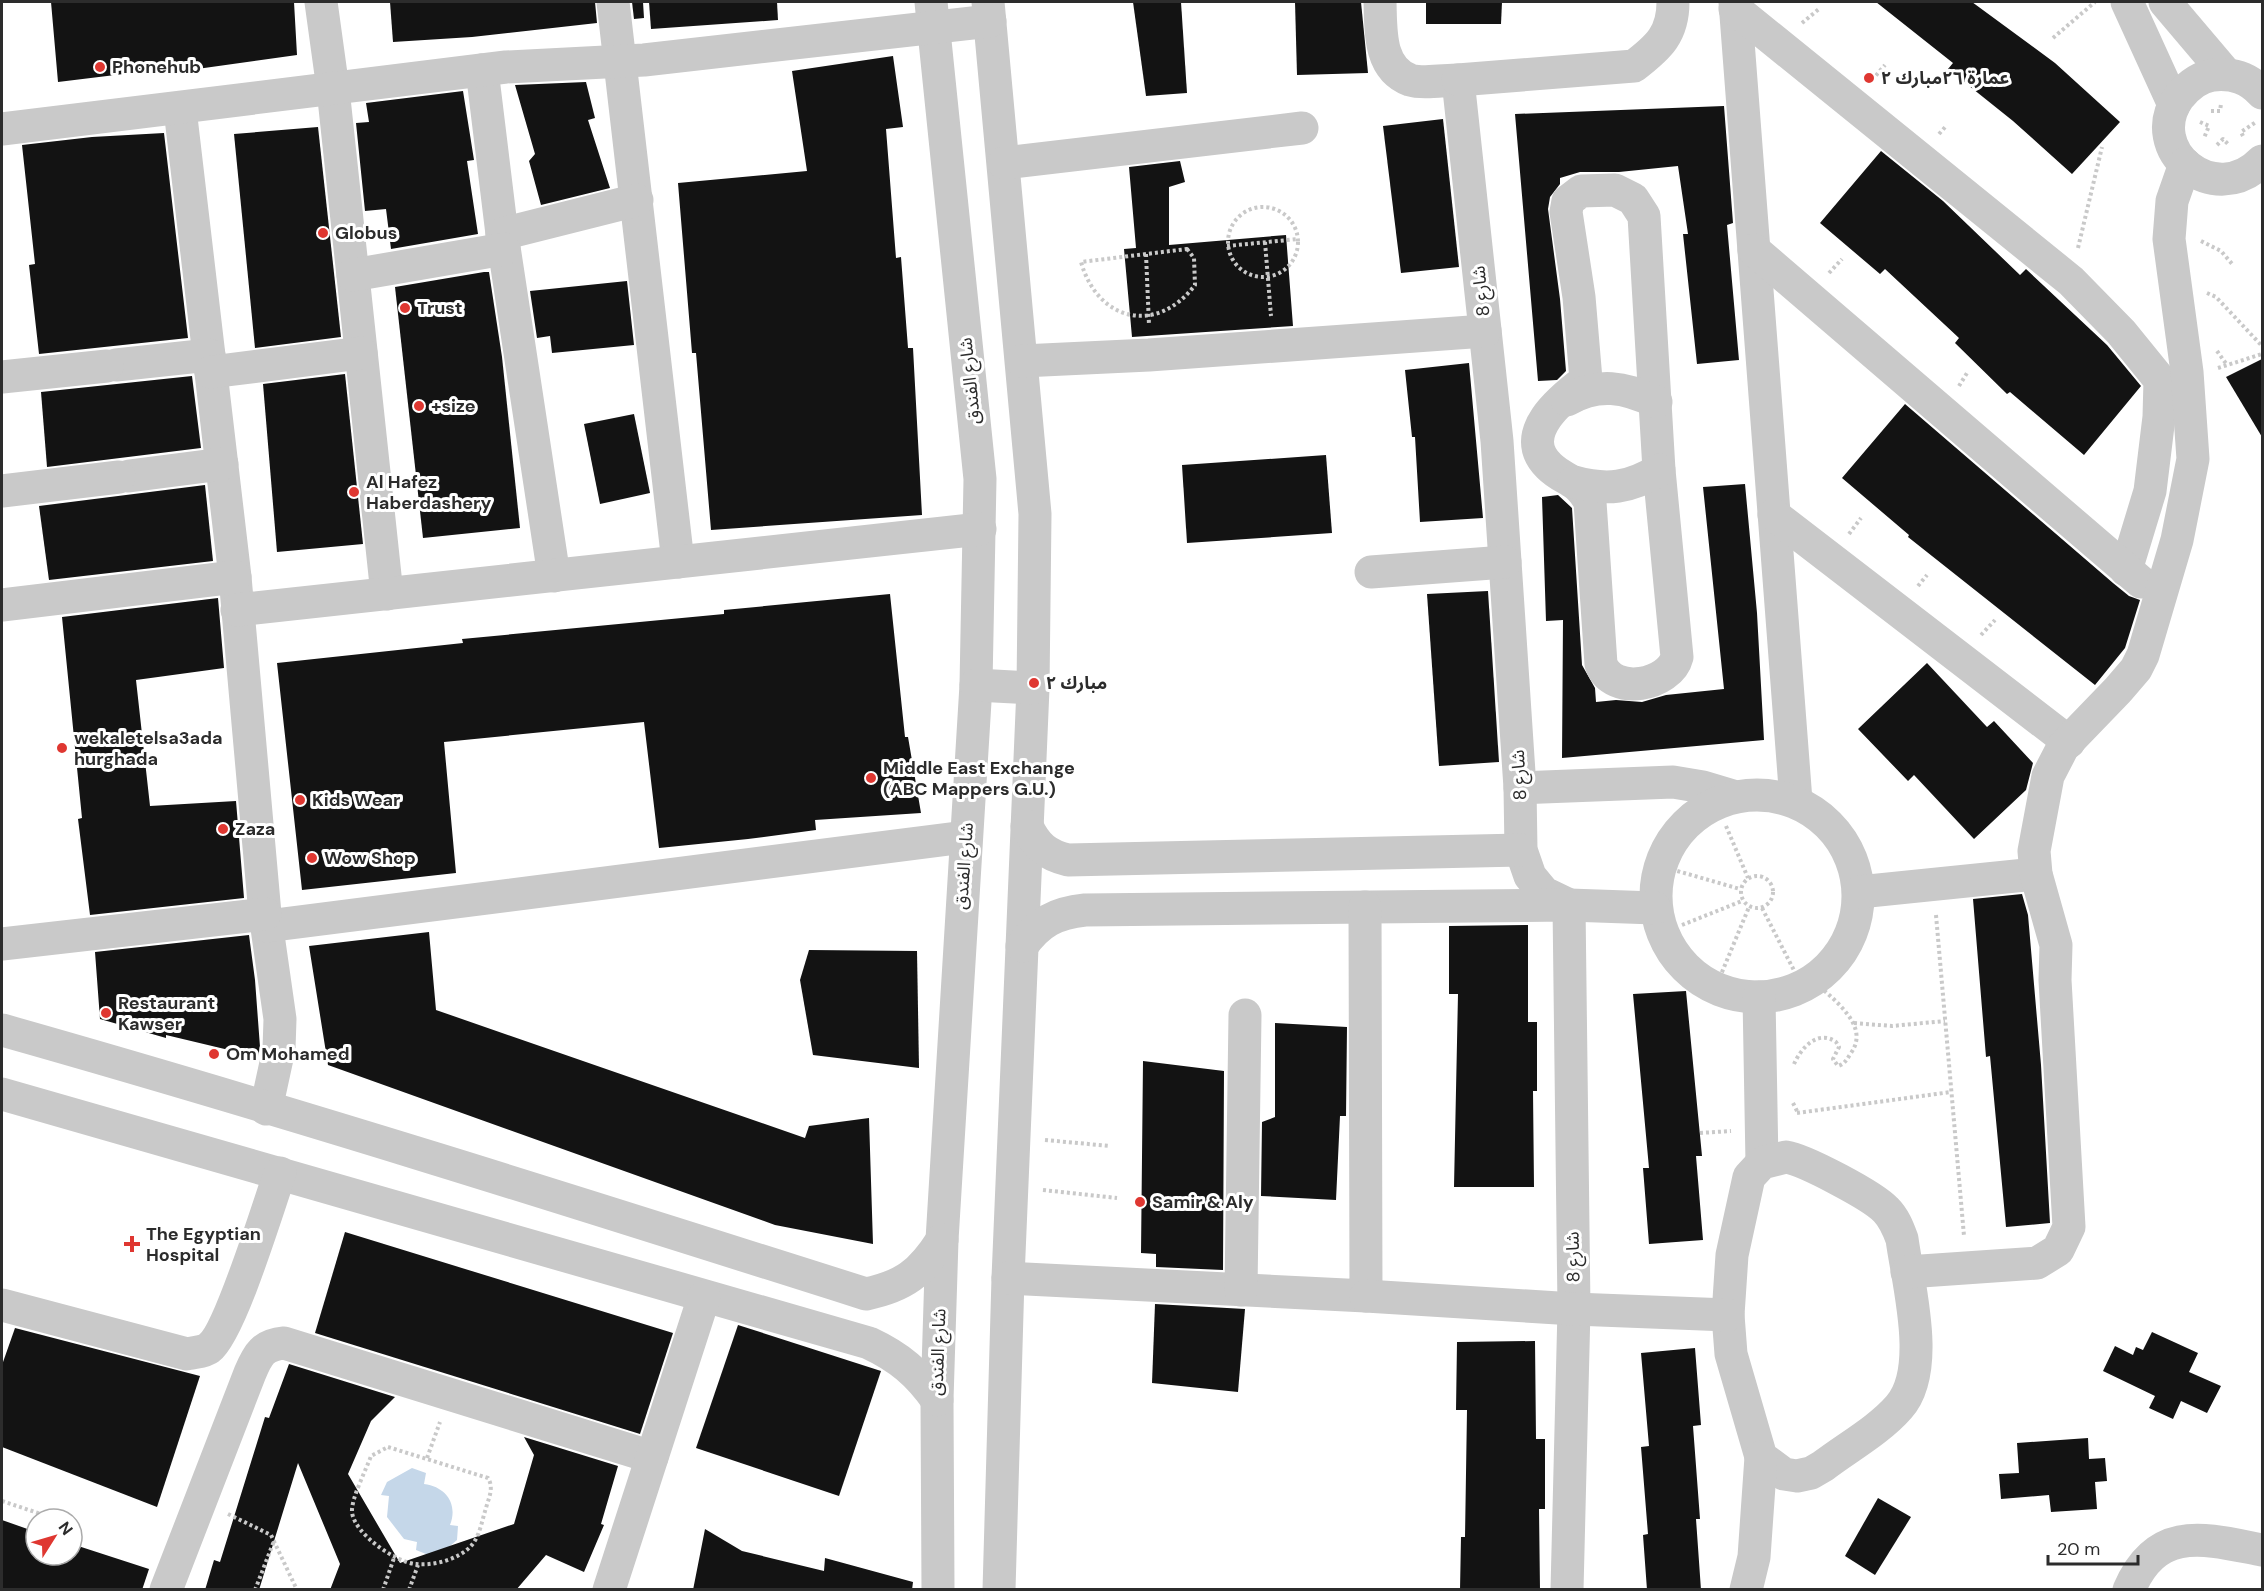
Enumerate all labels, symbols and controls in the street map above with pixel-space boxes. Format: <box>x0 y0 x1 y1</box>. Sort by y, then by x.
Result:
place label: Phonehub <box>112 55 201 79</box>
marker: Phonehub <box>93 60 107 74</box>
place label: عمارة ٢٦مبارك ٢ <box>1881 66 2009 90</box>
marker: عمارة ٢٦مبارك ٢ <box>1862 71 1876 85</box>
place label: Globus <box>335 221 397 245</box>
marker: Globus <box>316 226 330 240</box>
street label: شارع 8 <box>1466 264 1498 318</box>
place label: Trust <box>417 296 462 320</box>
marker: Trust <box>398 301 412 315</box>
street label: شارع الفندق <box>953 336 988 426</box>
place label: +size <box>431 394 476 418</box>
marker: +size <box>412 399 426 413</box>
place label: Al Hafez Haberdashery <box>366 470 491 515</box>
marker: Al Hafez Haberdashery <box>347 485 361 499</box>
place label: مبارك ٢ <box>1046 671 1107 695</box>
marker: مبارك ٢ <box>1027 676 1041 690</box>
place label: wekaletelsa3ada hurghada <box>74 726 222 771</box>
marker: wekaletelsa3ada hurghada <box>55 741 69 755</box>
street label: شارع 8 <box>1506 749 1534 801</box>
place label: Middle East Exchange (ABC Mappers G.U.) <box>883 756 1075 801</box>
marker: Middle East Exchange (ABC Mappers G.U.) <box>864 771 878 785</box>
place label: Kids Wear <box>312 788 400 812</box>
marker: Kids Wear <box>293 793 307 807</box>
place label: Zaza <box>235 817 275 841</box>
marker: Zaza <box>216 822 230 836</box>
street label: شارع الفندق <box>949 822 981 911</box>
place label: Wow Shop <box>324 846 416 870</box>
marker: Wow Shop <box>305 851 319 865</box>
place label: Restaurant Kawser <box>118 991 215 1036</box>
marker: Restaurant Kawser <box>99 1006 113 1020</box>
place label: Om Mohamed <box>226 1042 349 1066</box>
marker: Om Mohamed <box>207 1047 221 1061</box>
place label: Samir & Aly <box>1152 1190 1254 1214</box>
marker: Samir & Aly <box>1133 1195 1147 1209</box>
place label: The Egyptian Hospital <box>146 1222 261 1267</box>
street label: شارع 8 <box>1561 1231 1587 1283</box>
marker: The Egyptian Hospital <box>123 1235 141 1253</box>
street label: شارع الفندق <box>924 1308 954 1396</box>
north arrow <box>24 1507 84 1567</box>
text: N <box>54 1517 77 1539</box>
scale bar <box>2048 1528 2138 1566</box>
text: 20 m <box>2057 1537 2100 1561</box>

